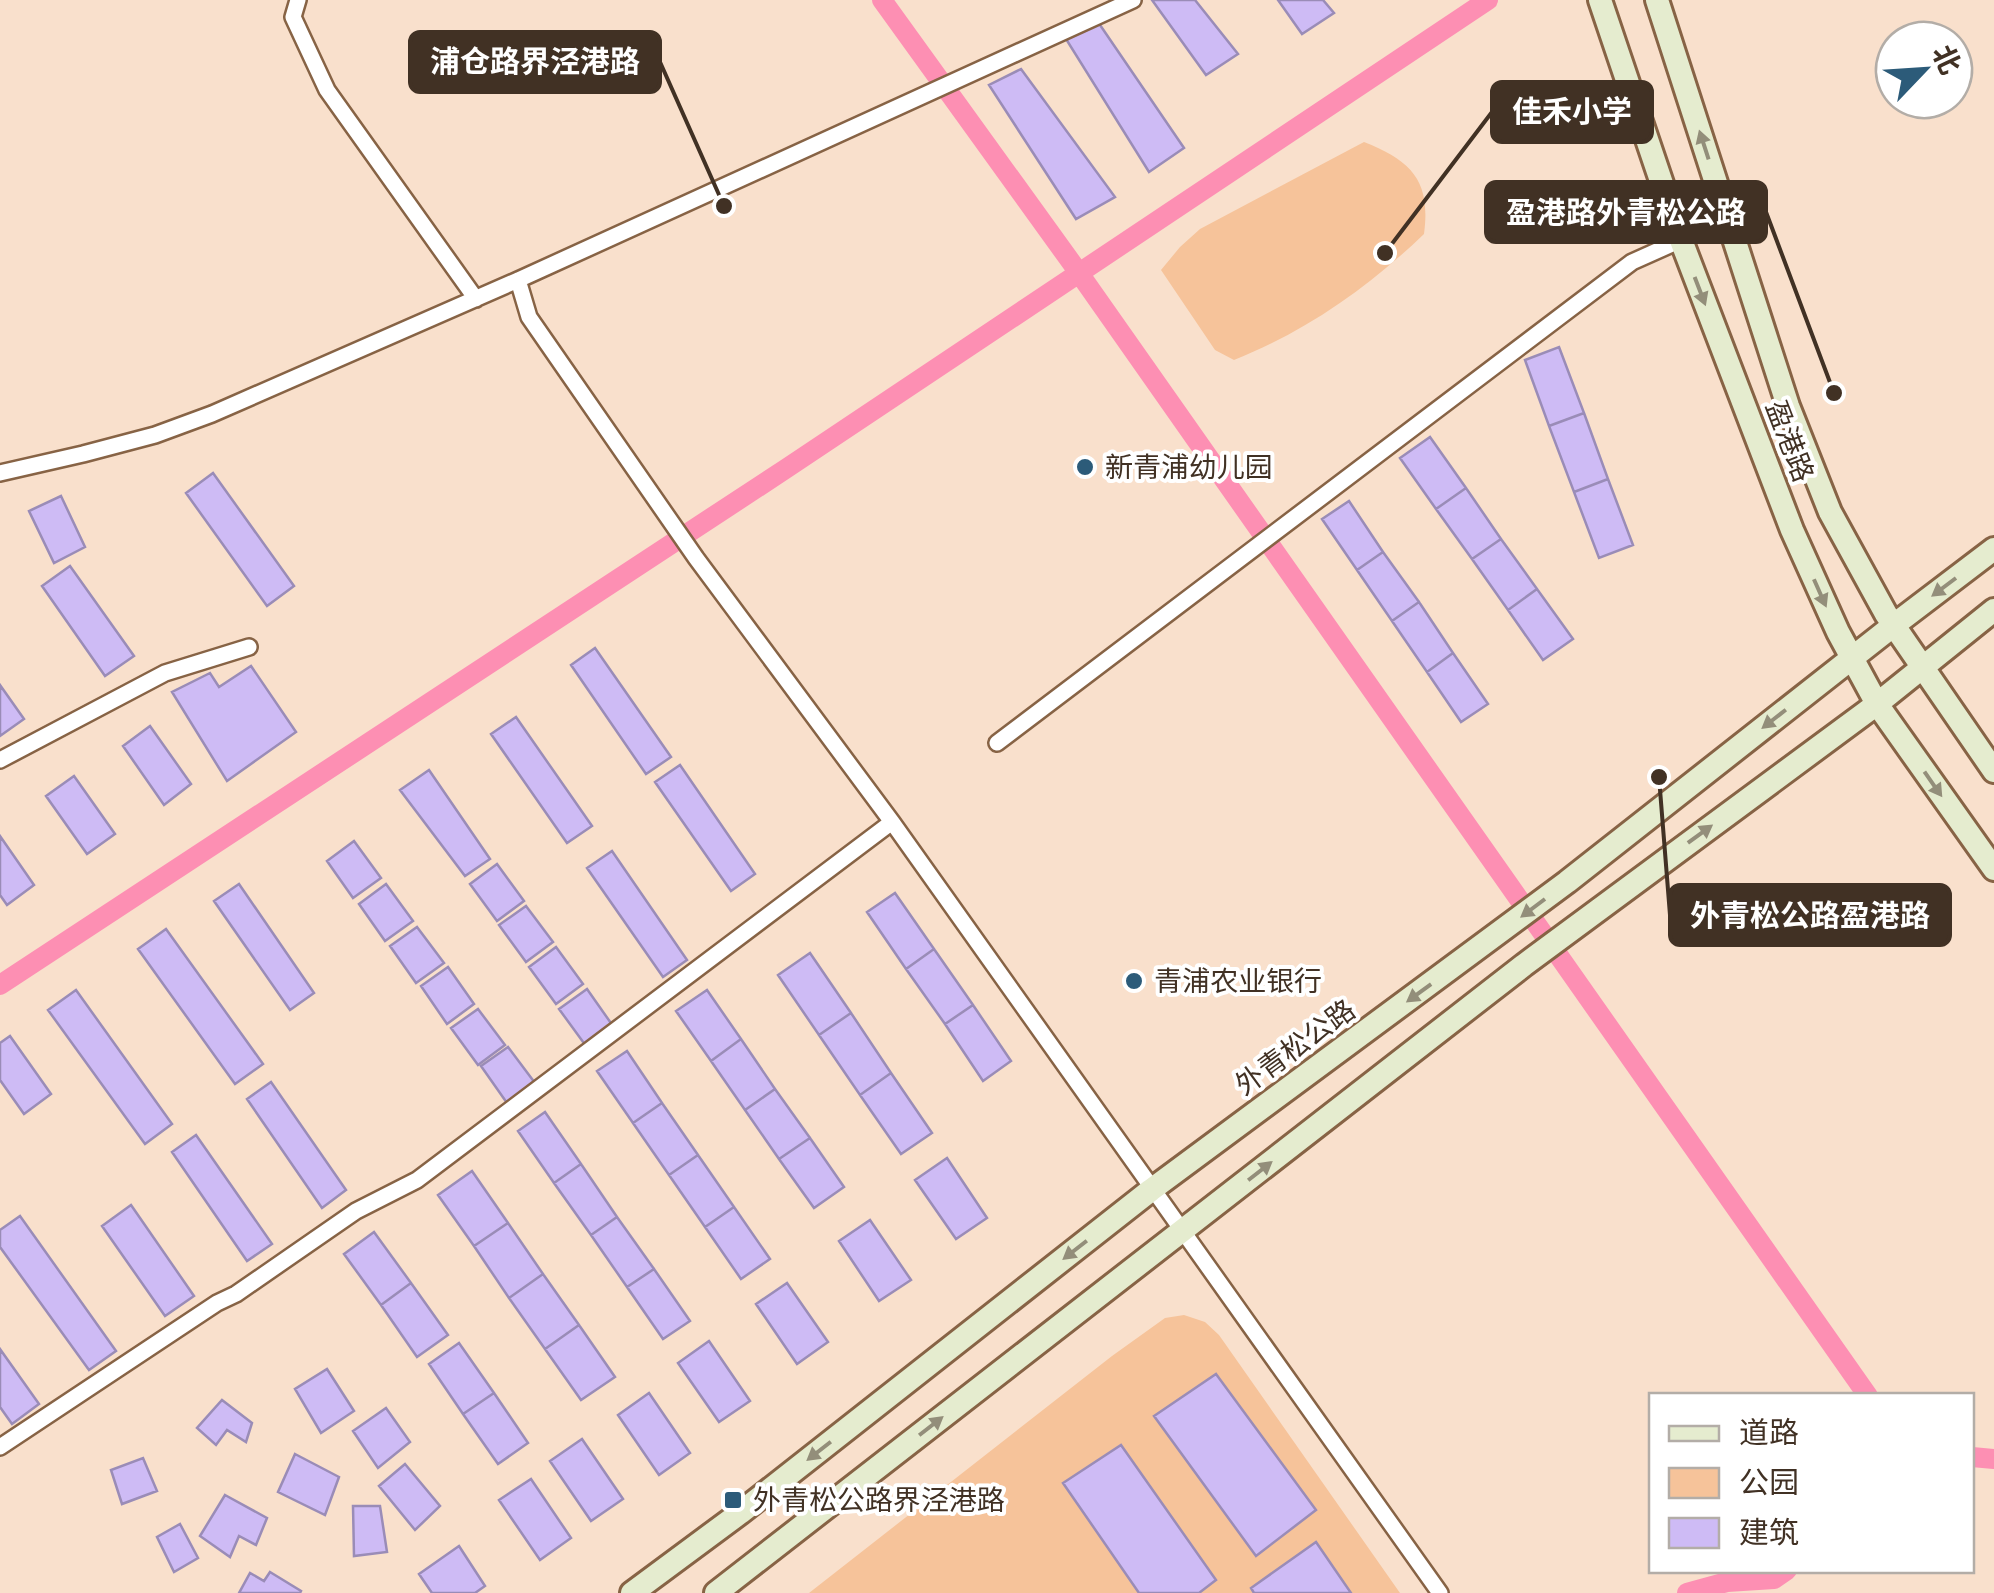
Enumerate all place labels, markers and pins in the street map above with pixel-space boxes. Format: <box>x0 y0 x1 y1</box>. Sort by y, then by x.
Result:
callout: 浦仓路界泾港路 <box>410 32 660 92</box>
callout: 佳禾小学 <box>1492 82 1652 142</box>
callout: 盈港路外青松公路 <box>1486 182 1766 242</box>
place label: 新青浦幼儿园 <box>1105 449 1273 485</box>
marker: 新青浦幼儿园 <box>1074 456 1096 478</box>
callout: 外青松公路盈港路 <box>1670 885 1950 945</box>
place label: 青浦农业银行 <box>1154 963 1322 999</box>
marker: 青浦农业银行 <box>1123 970 1145 992</box>
place label: 外青松公路界泾港路 <box>753 1482 1005 1518</box>
marker: 外青松公路界泾港路 <box>722 1489 744 1511</box>

